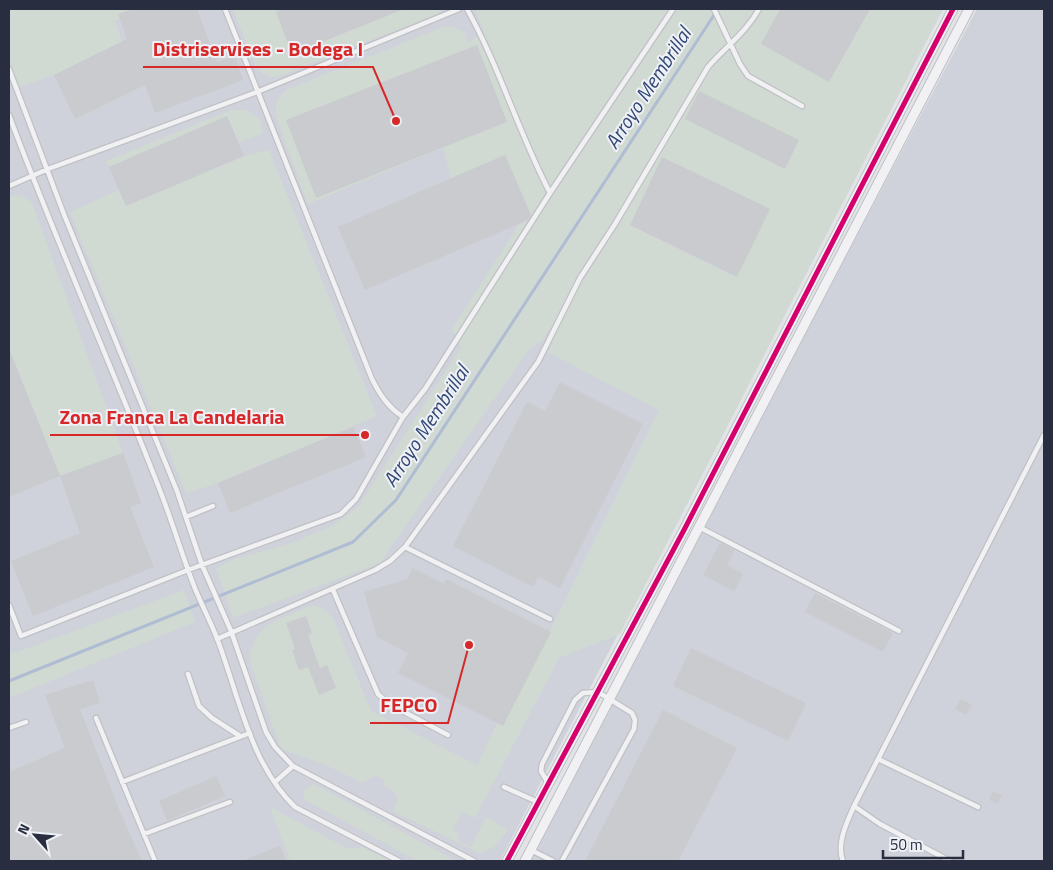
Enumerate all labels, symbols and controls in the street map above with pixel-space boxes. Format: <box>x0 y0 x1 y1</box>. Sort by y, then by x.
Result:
water label: Arroyo Membrillal <box>597 18 700 155</box>
callout: Distriservises - Bodega I <box>143 32 373 67</box>
text: Distriservises - Bodega I <box>153 33 363 64</box>
water label: Arroyo Membrillal <box>375 356 478 493</box>
callout: Zona Franca La Candelaria <box>50 400 295 435</box>
text: Zona Franca La Candelaria <box>59 401 285 432</box>
callout: FEPCO <box>370 688 448 723</box>
text: FEPCO <box>380 689 438 720</box>
north arrow <box>10 810 60 860</box>
text: N <box>11 820 35 838</box>
scale bar <box>883 828 963 860</box>
text: 50 m <box>890 833 923 856</box>

